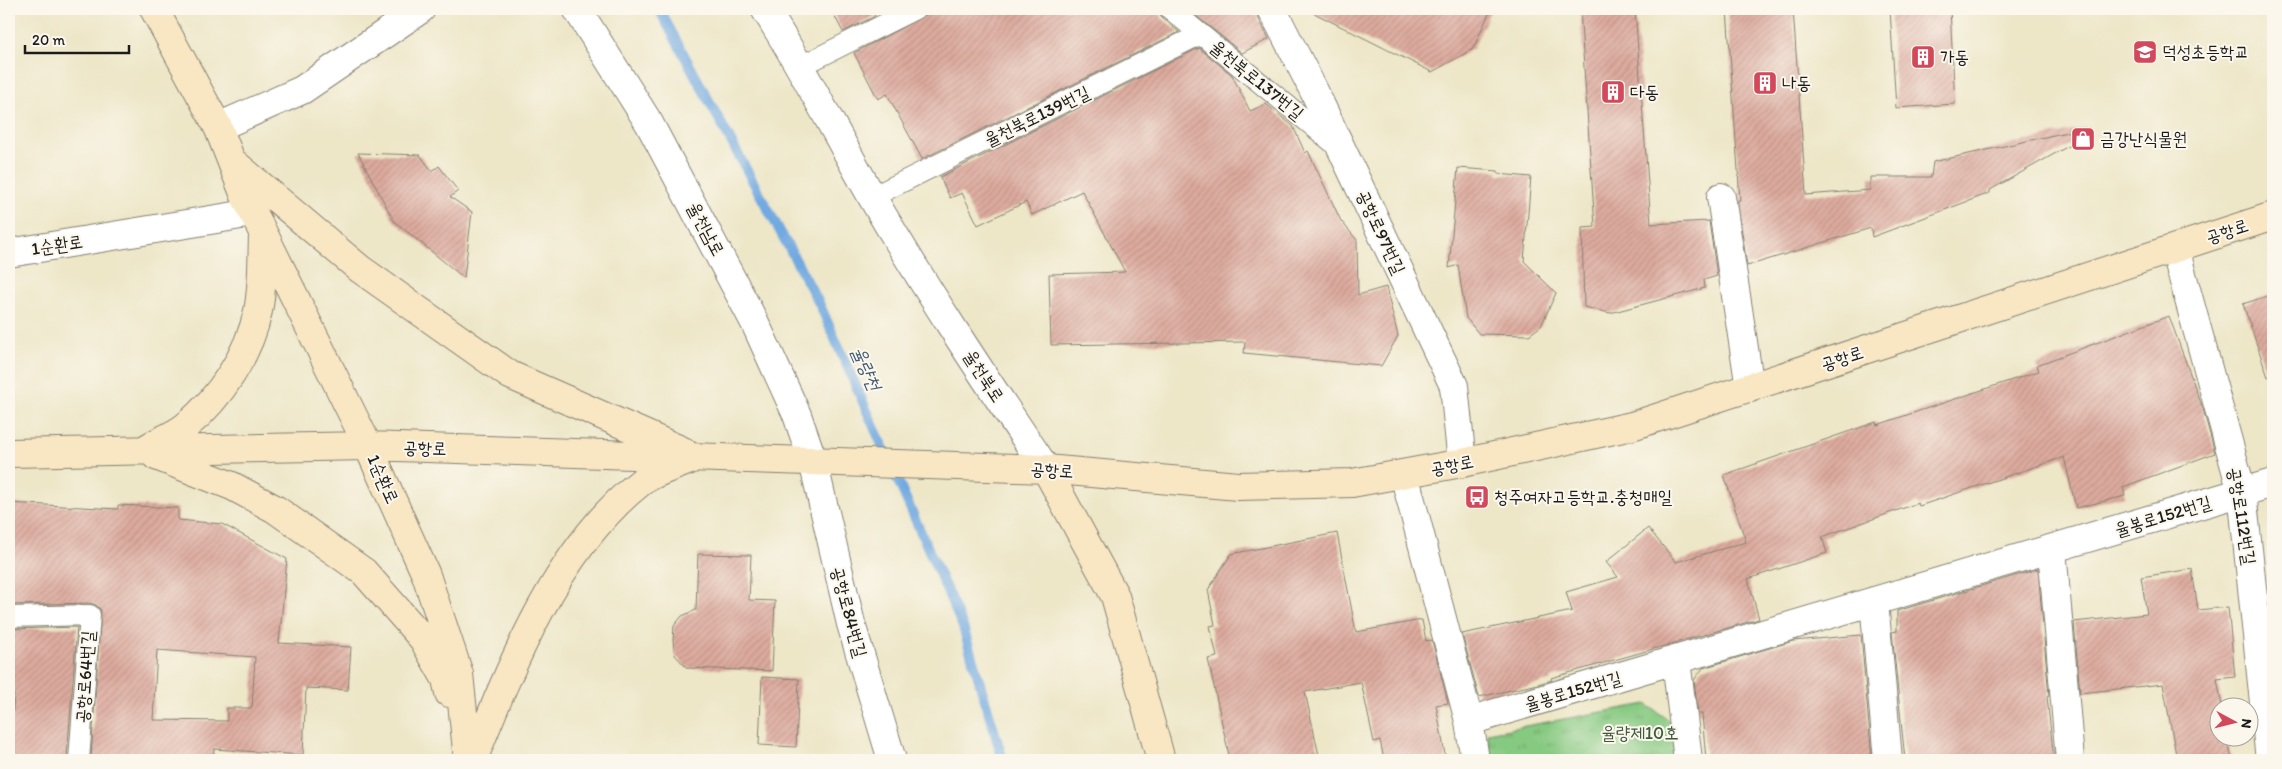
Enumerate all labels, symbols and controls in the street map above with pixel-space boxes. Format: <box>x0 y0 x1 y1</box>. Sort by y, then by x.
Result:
scale bar <box>25 22 129 54</box>
text: 20 m <box>32 31 66 49</box>
street label: 율천북로137번길 <box>1206 36 1309 125</box>
school or university icon: 덕성초등학교 <box>2132 39 2158 65</box>
place label: 덕성초등학교 <box>2162 41 2249 63</box>
building icon: 가동 <box>1910 44 1936 70</box>
place label: 가동 <box>1940 46 1969 68</box>
building icon: 나동 <box>1752 70 1778 96</box>
place label: 나동 <box>1782 72 1811 94</box>
building icon: 다동 <box>1600 79 1626 105</box>
street label: 율천북로139번길 <box>981 81 1094 151</box>
place label: 다동 <box>1630 81 1659 103</box>
shop icon: 금강난식물원 <box>2070 126 2096 152</box>
place label: 금강난식물원 <box>2100 128 2187 150</box>
street label: 공항로97번길 <box>1352 186 1410 278</box>
street label: 율천남로 <box>683 198 729 260</box>
street label: 공항로 <box>2203 214 2251 248</box>
street label: 1순환로 <box>30 230 84 260</box>
street label: 공항로 <box>1818 341 1866 375</box>
water label: 율량천 <box>847 343 887 395</box>
street label: 율천북로 <box>959 346 1009 406</box>
street label: 공항로 <box>403 436 447 460</box>
street label: 공항로 <box>1429 450 1475 480</box>
street label: 1순환로 <box>362 451 404 507</box>
street label: 공항로 <box>1030 458 1074 482</box>
street label: 공항로112번길 <box>2223 466 2261 567</box>
bus stop icon: 청주여자고등학교.충청매일 <box>1464 484 1490 510</box>
place label: 청주여자고등학교.충청매일 <box>1494 486 1673 508</box>
street label: 율봉로152번길 <box>2112 491 2214 541</box>
street label: 공항로84번길 <box>826 564 872 660</box>
street label: 공항로64번길 <box>71 629 99 724</box>
street label: 율봉로152번길 <box>1522 667 1624 715</box>
north arrow <box>2210 696 2260 746</box>
text: N <box>2237 718 2255 729</box>
park label: 율량제10호 <box>1601 722 1679 744</box>

